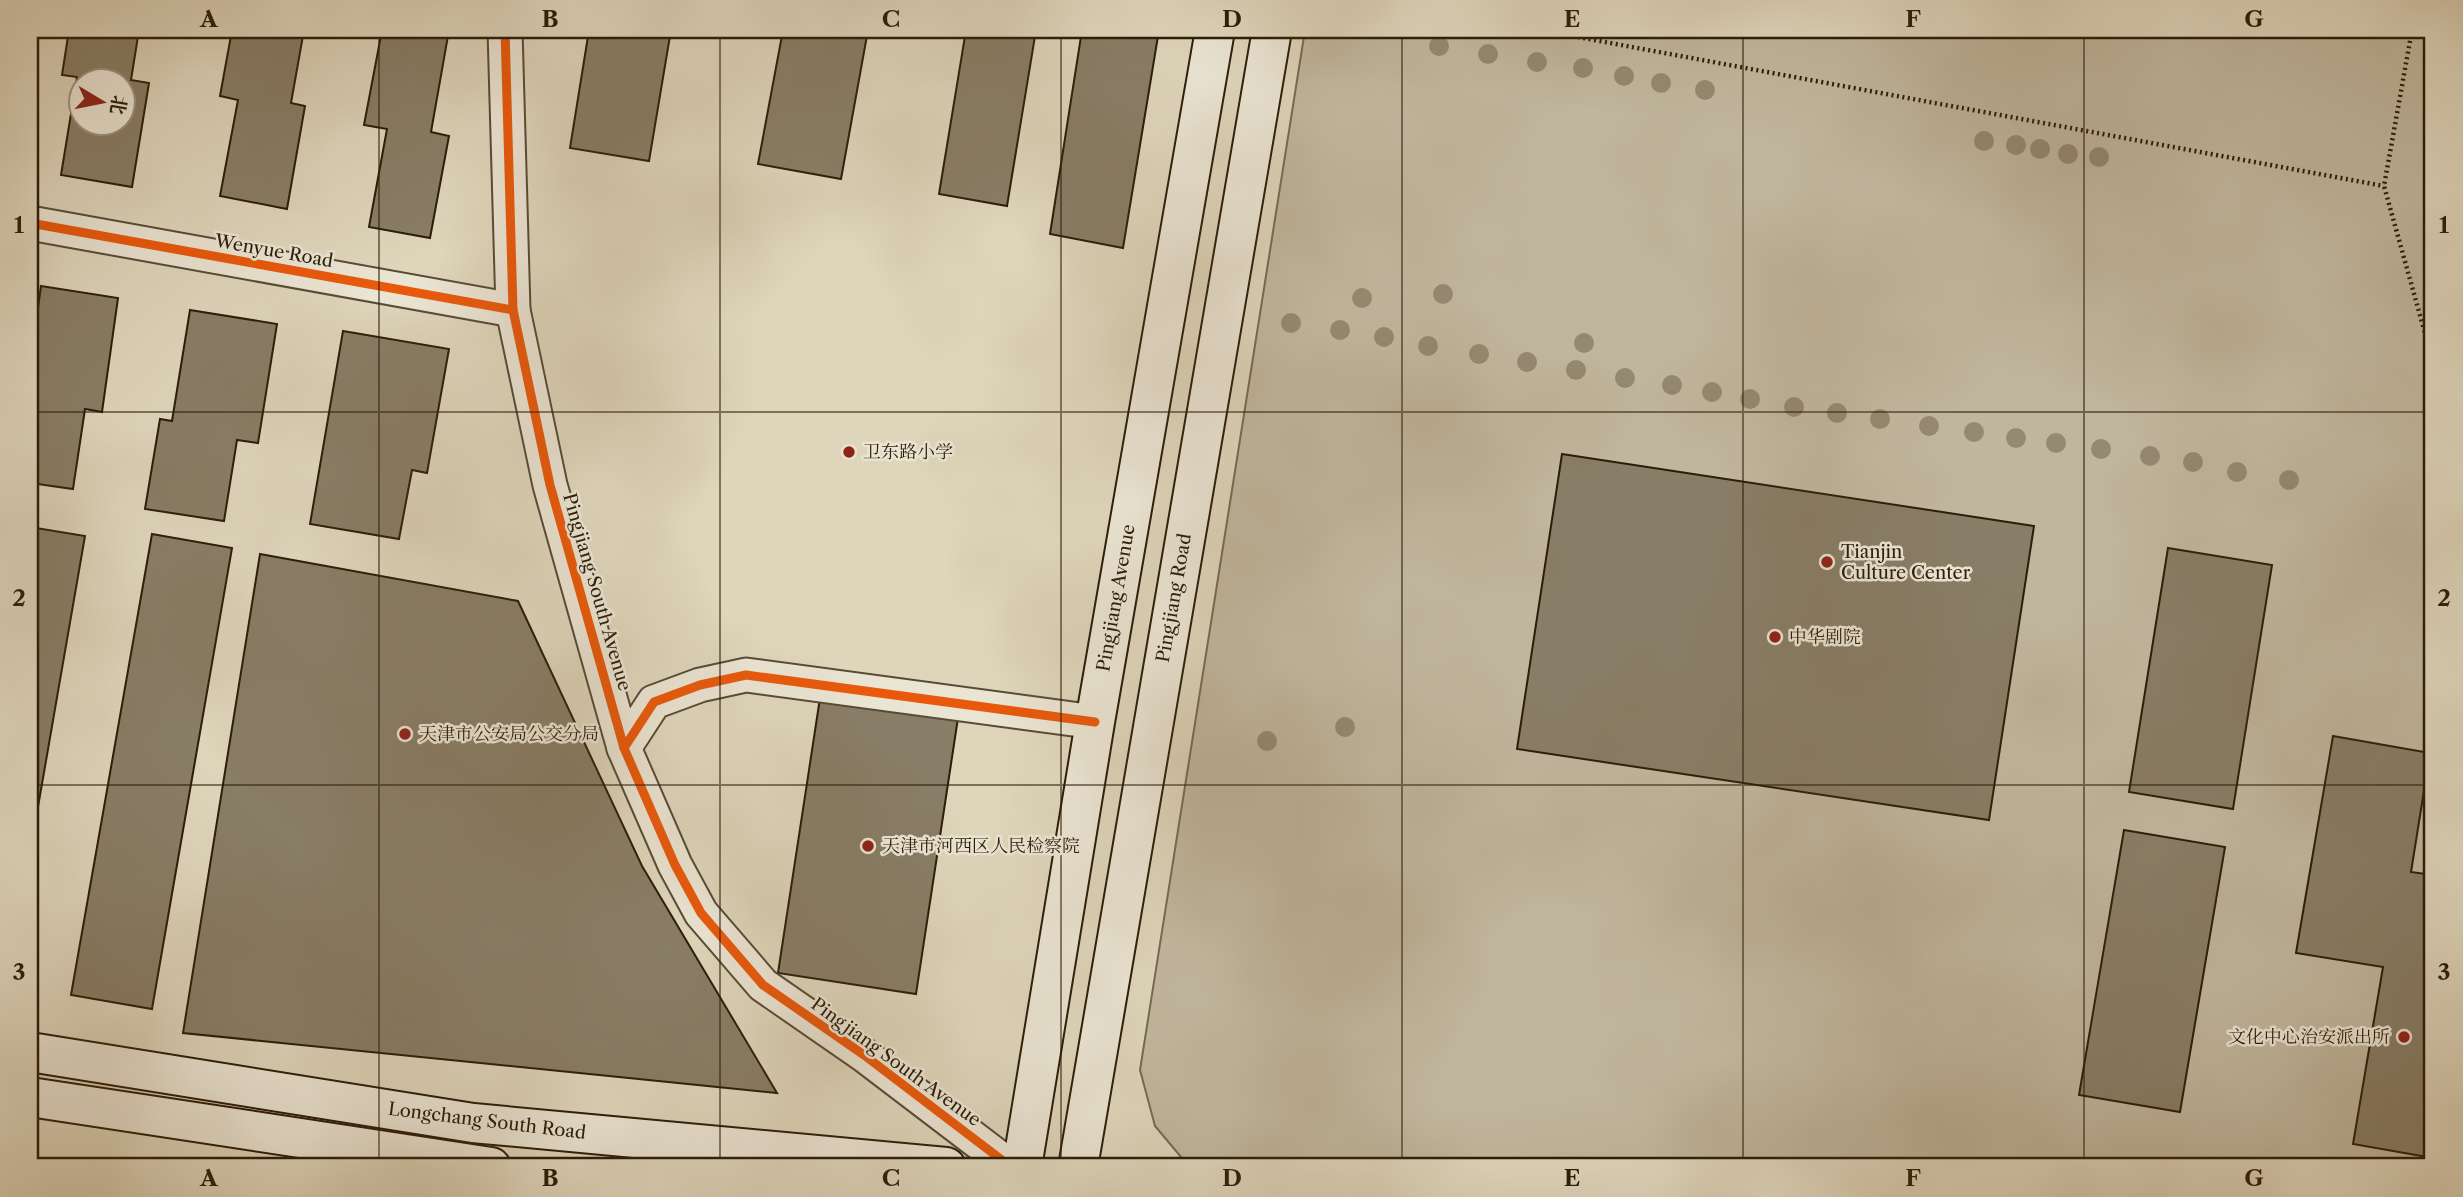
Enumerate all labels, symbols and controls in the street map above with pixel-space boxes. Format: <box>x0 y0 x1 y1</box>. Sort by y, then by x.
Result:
text: A <box>199 5 219 33</box>
text: B <box>541 5 559 33</box>
text: C <box>882 5 900 33</box>
text: D <box>1222 5 1242 33</box>
text: E <box>1564 5 1580 33</box>
text: F <box>1905 5 1921 33</box>
text: G <box>2244 5 2264 33</box>
north arrow <box>66 66 136 136</box>
text: 北 <box>105 94 131 116</box>
text: 1 <box>14 211 25 239</box>
text: 1 <box>2439 211 2450 239</box>
street label: Wenyue Road <box>212 230 335 272</box>
place label: 卫东路小学 <box>863 441 953 463</box>
marker: 卫东路小学 <box>841 444 857 460</box>
street label: Pingjiang South Avenue <box>558 491 636 693</box>
street label: Pingjiang Avenue <box>1092 523 1140 673</box>
street label: Pingjiang Road <box>1152 532 1196 664</box>
place label: Tianjin Culture Center <box>1841 541 1971 584</box>
marker: Tianjin Culture Center <box>1819 554 1835 570</box>
text: 2 <box>12 584 26 612</box>
text: 2 <box>2437 584 2451 612</box>
place label: 中华剧院 <box>1789 626 1861 648</box>
marker: 中华剧院 <box>1767 629 1783 645</box>
place label: 天津市公安局公交分局 <box>419 723 599 745</box>
marker: 天津市公安局公交分局 <box>397 726 413 742</box>
place label: 天津市河西区人民检察院 <box>882 835 1080 857</box>
marker: 天津市河西区人民检察院 <box>860 838 876 854</box>
text: 3 <box>13 958 26 986</box>
text: 3 <box>2438 958 2451 986</box>
street label: Pingjiang South Avenue <box>807 993 985 1131</box>
place label: 文化中心治安派出所 <box>2228 1026 2390 1048</box>
marker: 文化中心治安派出所 <box>2396 1029 2412 1045</box>
street label: Longchang South Road <box>387 1098 587 1144</box>
text: A <box>199 1164 219 1192</box>
text: B <box>541 1164 559 1192</box>
text: C <box>882 1164 900 1192</box>
text: D <box>1222 1164 1242 1192</box>
text: E <box>1564 1164 1580 1192</box>
text: F <box>1905 1164 1921 1192</box>
text: G <box>2244 1164 2264 1192</box>

